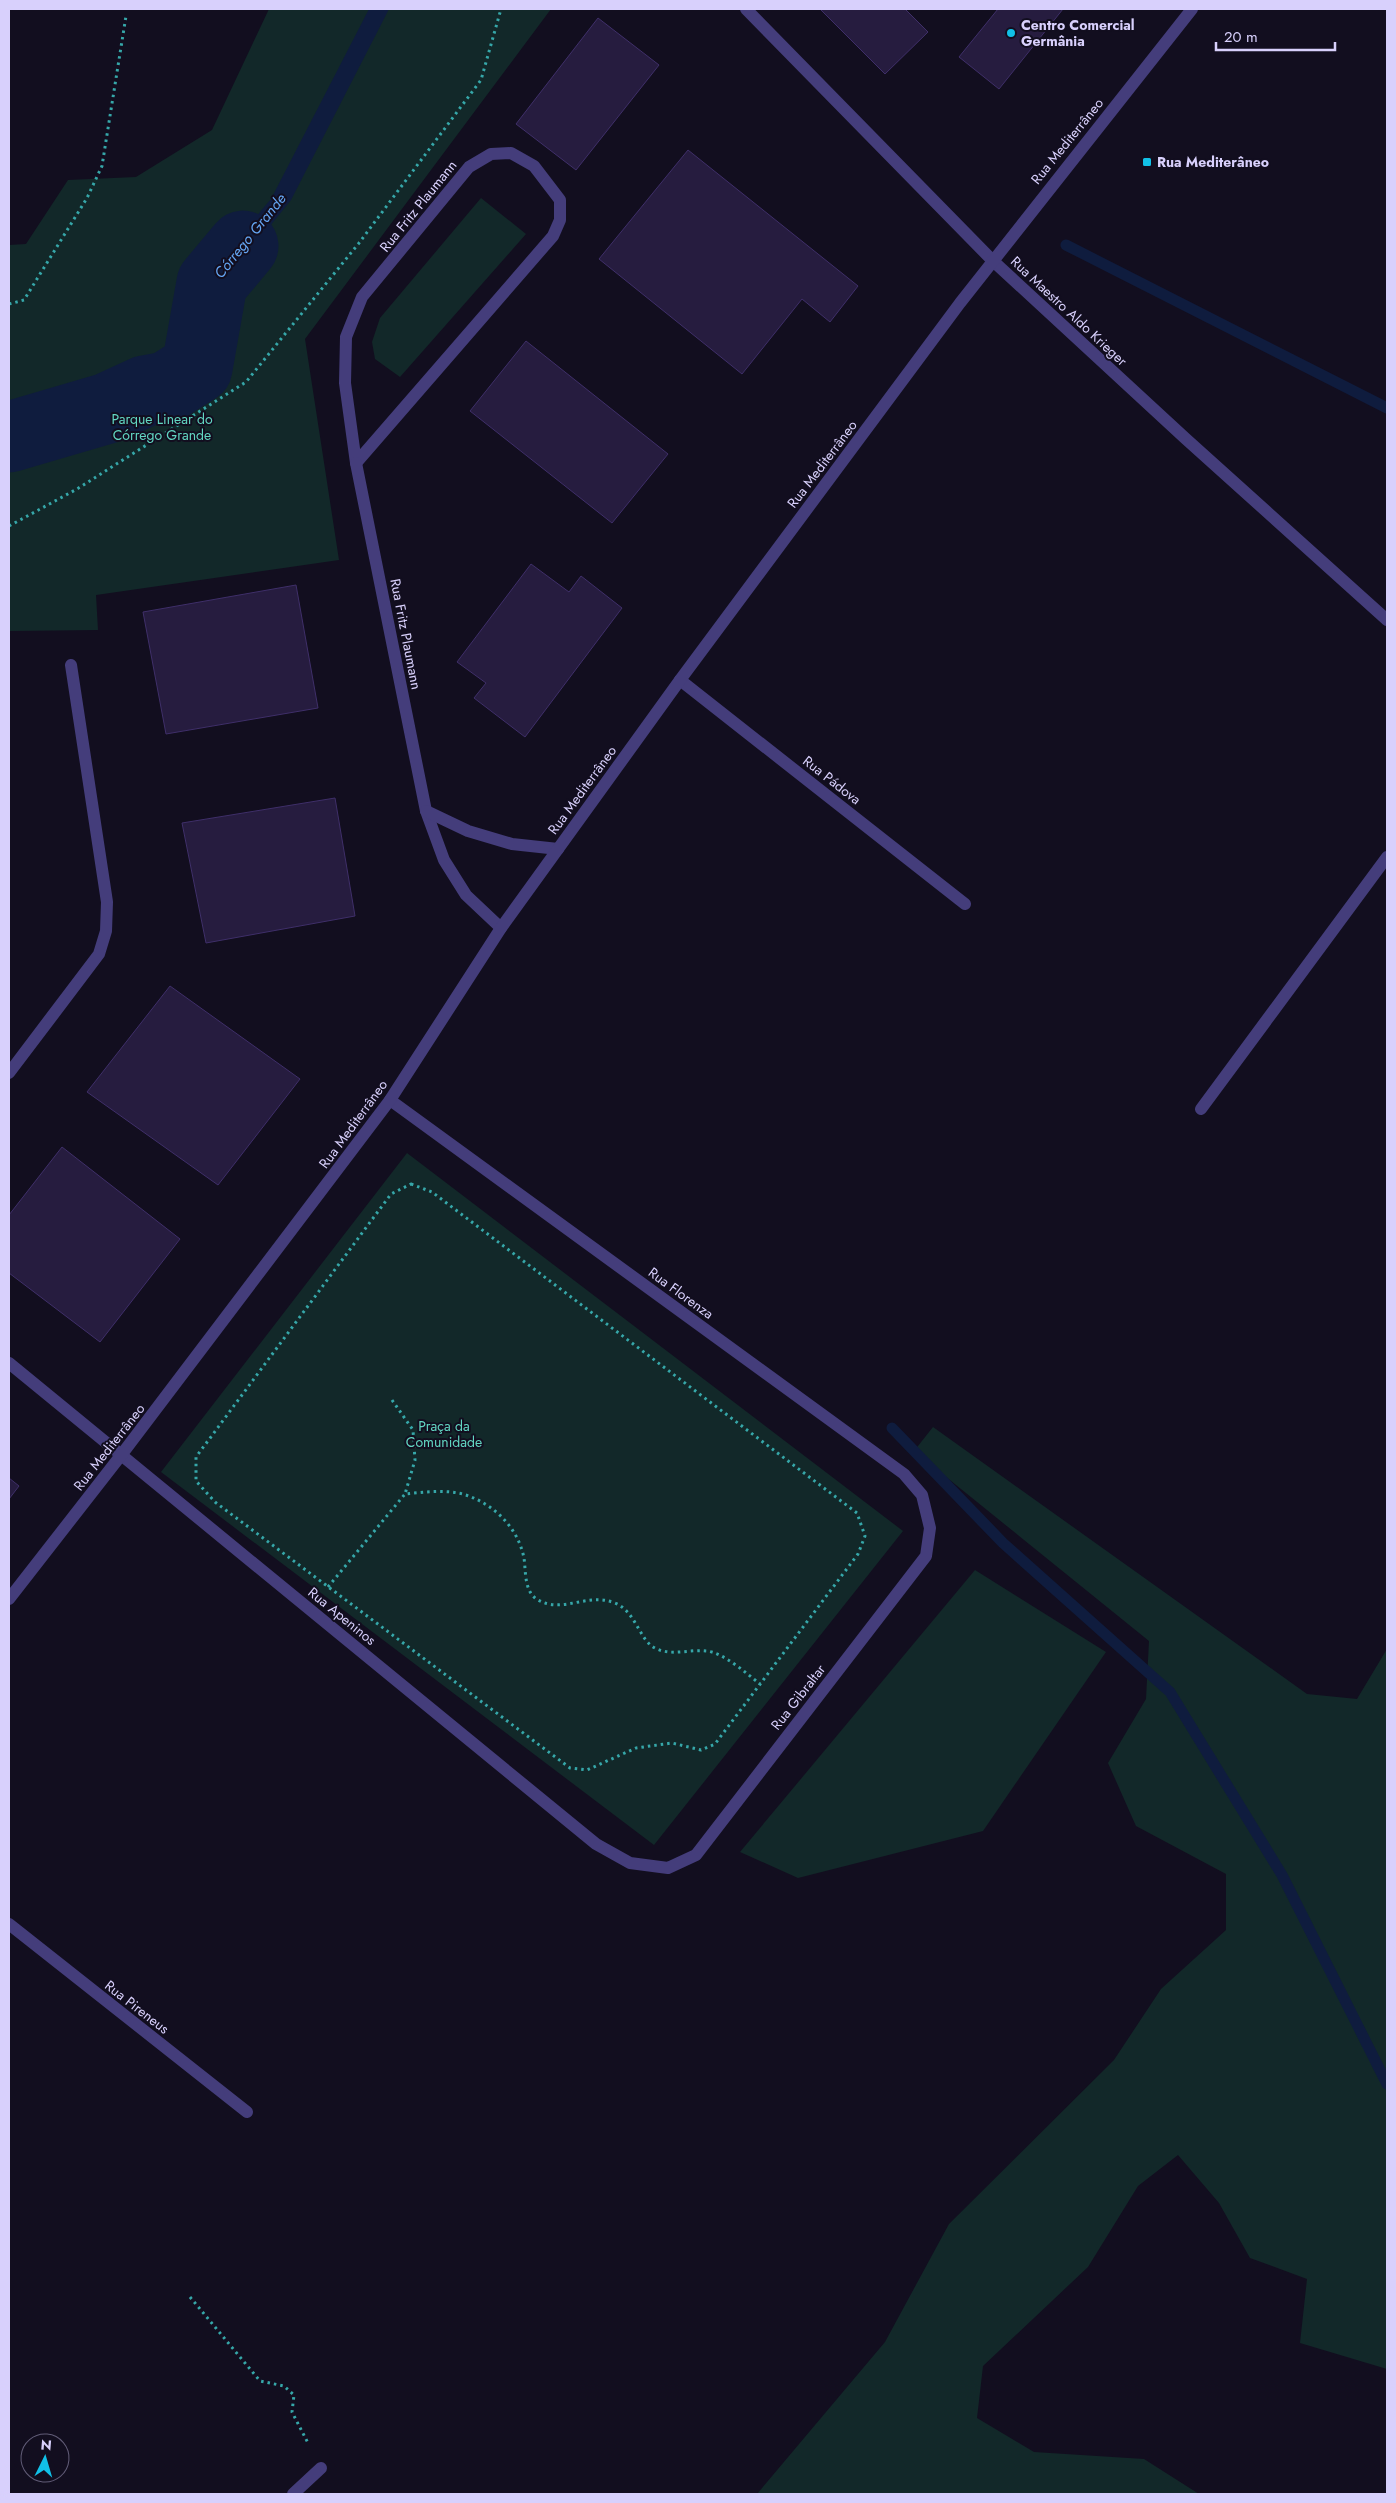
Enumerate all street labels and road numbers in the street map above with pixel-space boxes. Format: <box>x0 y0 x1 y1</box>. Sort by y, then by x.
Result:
street label: Rua Mediterrâneo <box>1026 93 1108 188</box>
street label: Rua Fritz Plaumann <box>375 156 461 256</box>
street label: Rua Maestro Aldo Krieger <box>1006 252 1132 371</box>
street label: Rua Mediterrâneo <box>782 416 862 512</box>
street label: Rua Fritz Plaumann <box>385 577 427 691</box>
street label: Rua Mediterrâneo <box>543 741 621 839</box>
street label: Rua Pádova <box>799 751 865 809</box>
street label: Rua Mediterrâneo <box>314 1075 392 1173</box>
street label: Rua Florenza <box>644 1262 718 1324</box>
street label: Rua Mediterrâneo <box>69 1399 150 1495</box>
street label: Rua Apeninos <box>304 1582 381 1650</box>
street label: Rua Gibraltar <box>766 1660 830 1734</box>
street label: Rua Pireneus <box>101 1975 174 2039</box>

